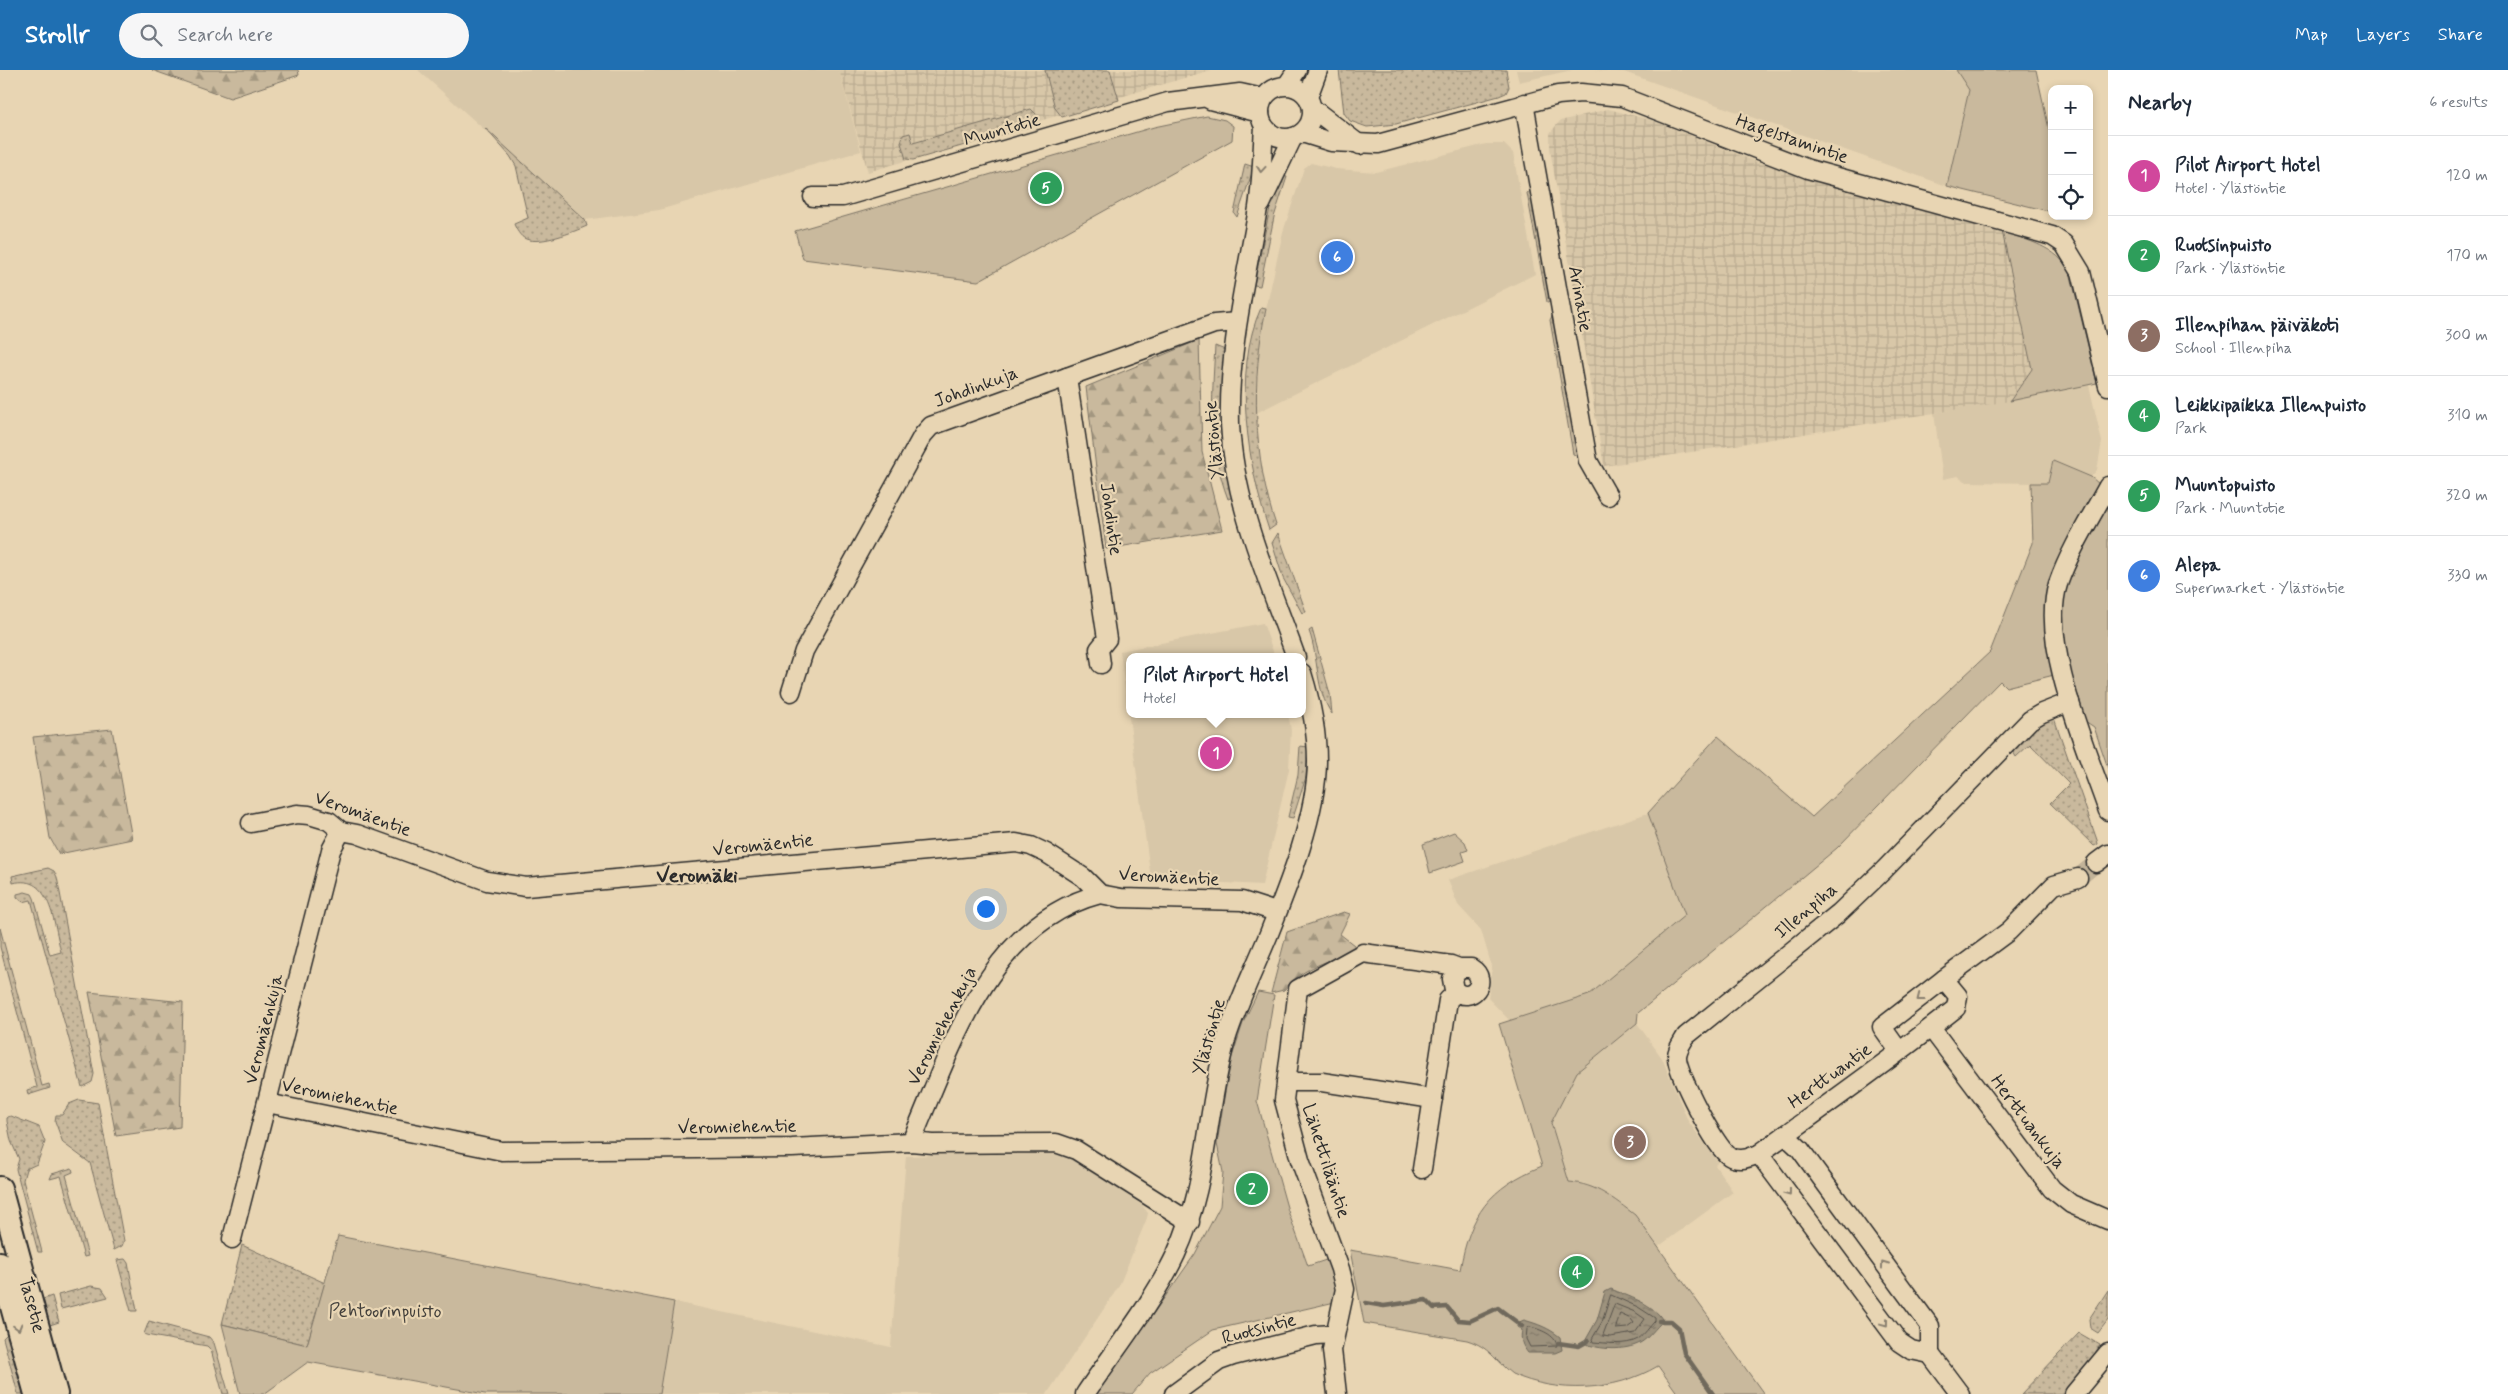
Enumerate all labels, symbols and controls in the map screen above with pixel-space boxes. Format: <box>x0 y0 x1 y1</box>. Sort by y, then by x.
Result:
search box <box>119 13 469 58</box>
text: Strollr <box>25 20 89 51</box>
icon: search <box>137 21 165 49</box>
text: Search here <box>177 23 273 48</box>
text: Map <box>2295 23 2328 47</box>
text: Layers <box>2356 23 2410 47</box>
text: Share <box>2438 23 2483 47</box>
map controls <box>2048 85 2093 220</box>
button: + <box>2048 85 2093 130</box>
text: Nearby <box>2128 89 2192 117</box>
text: 6 results <box>2429 92 2488 113</box>
street label: Muuntotie <box>961 107 1043 153</box>
street label: Hagelstamintie <box>1731 108 1852 173</box>
button: − <box>2048 130 2093 175</box>
text: Pilot Airport Hotel <box>2175 153 2321 178</box>
one-way arrow <box>1256 165 1267 173</box>
text: 1 <box>2140 165 2148 186</box>
text: 120 m <box>2446 165 2488 186</box>
pin: 5 <box>1030 169 1062 207</box>
button: locate <box>2048 175 2093 220</box>
text: Hotel · Ylästöntie <box>2175 178 2287 199</box>
text: Ruotsinpuisto <box>2175 233 2272 258</box>
pin: 6 <box>1321 238 1353 276</box>
text: 2 <box>2140 245 2148 266</box>
text: 170 m <box>2446 245 2488 266</box>
text: Park · Ylästöntie <box>2175 258 2286 279</box>
street label: Arinatie <box>1562 264 1598 334</box>
text: Illenpihan päiväkoti <box>2175 313 2339 338</box>
text: 3 <box>2140 325 2148 346</box>
text: 300 m <box>2445 325 2488 346</box>
text: School · Illenpiha <box>2175 338 2292 359</box>
street label: Johdinkuja <box>931 360 1022 415</box>
text: Leikkipaikka Illenpuisto <box>2175 393 2366 418</box>
street label: Ylästöntie <box>1198 399 1230 481</box>
text: 4 <box>2139 405 2149 426</box>
text: 310 m <box>2447 405 2488 426</box>
text: Park <box>2175 418 2207 439</box>
text: Muuntopuisto <box>2175 473 2275 498</box>
street label: Johdintie <box>1094 481 1128 557</box>
text: 5 <box>2139 485 2149 506</box>
text: 320 m <box>2446 485 2488 506</box>
text: Park · Muuntotie <box>2175 498 2285 519</box>
text: Alepa <box>2175 553 2220 578</box>
text: 6 <box>2140 565 2148 586</box>
text: 330 m <box>2447 565 2488 586</box>
text: Supermarket · Ylästöntie <box>2175 578 2345 599</box>
popup <box>1126 653 1306 718</box>
text: Pilot Airport Hotel <box>1143 663 1289 688</box>
text: Hotel <box>1143 688 1176 709</box>
pin: 1 <box>1200 734 1232 772</box>
street label: Veromäentie <box>311 785 415 843</box>
street label: Veromäentie <box>711 827 815 863</box>
district label: Veromäki <box>656 862 738 890</box>
street label: Veromäentie <box>1118 862 1220 892</box>
street label: Illenpiha <box>1769 877 1843 945</box>
your location <box>973 896 999 922</box>
street label: Veromiehenkuja <box>901 962 984 1090</box>
street label: Veromäenkuja <box>238 970 291 1087</box>
one-way arrow <box>1917 992 1926 1000</box>
street label: Ylästöntie <box>1186 996 1232 1078</box>
street label: Herttuantie <box>1783 1037 1877 1115</box>
street label: Herttuankuja <box>1984 1070 2072 1175</box>
street label: Veromiehentie <box>279 1072 401 1122</box>
street label: Lähettilääntie <box>1296 1101 1356 1221</box>
street label: Veromiehentie <box>677 1113 797 1141</box>
pin: 3 <box>1614 1123 1646 1161</box>
pin: 2 <box>1236 1170 1268 1208</box>
one-way arrow <box>1782 1187 1791 1197</box>
pin: 4 <box>1561 1253 1593 1291</box>
one-way arrow <box>1881 1260 1890 1270</box>
street label: Tasetie <box>13 1274 51 1336</box>
park label: Pehtoorinpuisto <box>328 1299 442 1324</box>
street label: Ruotsintie <box>1219 1307 1299 1351</box>
one-way arrow <box>1880 1317 1888 1326</box>
one-way arrow <box>12 1322 22 1331</box>

